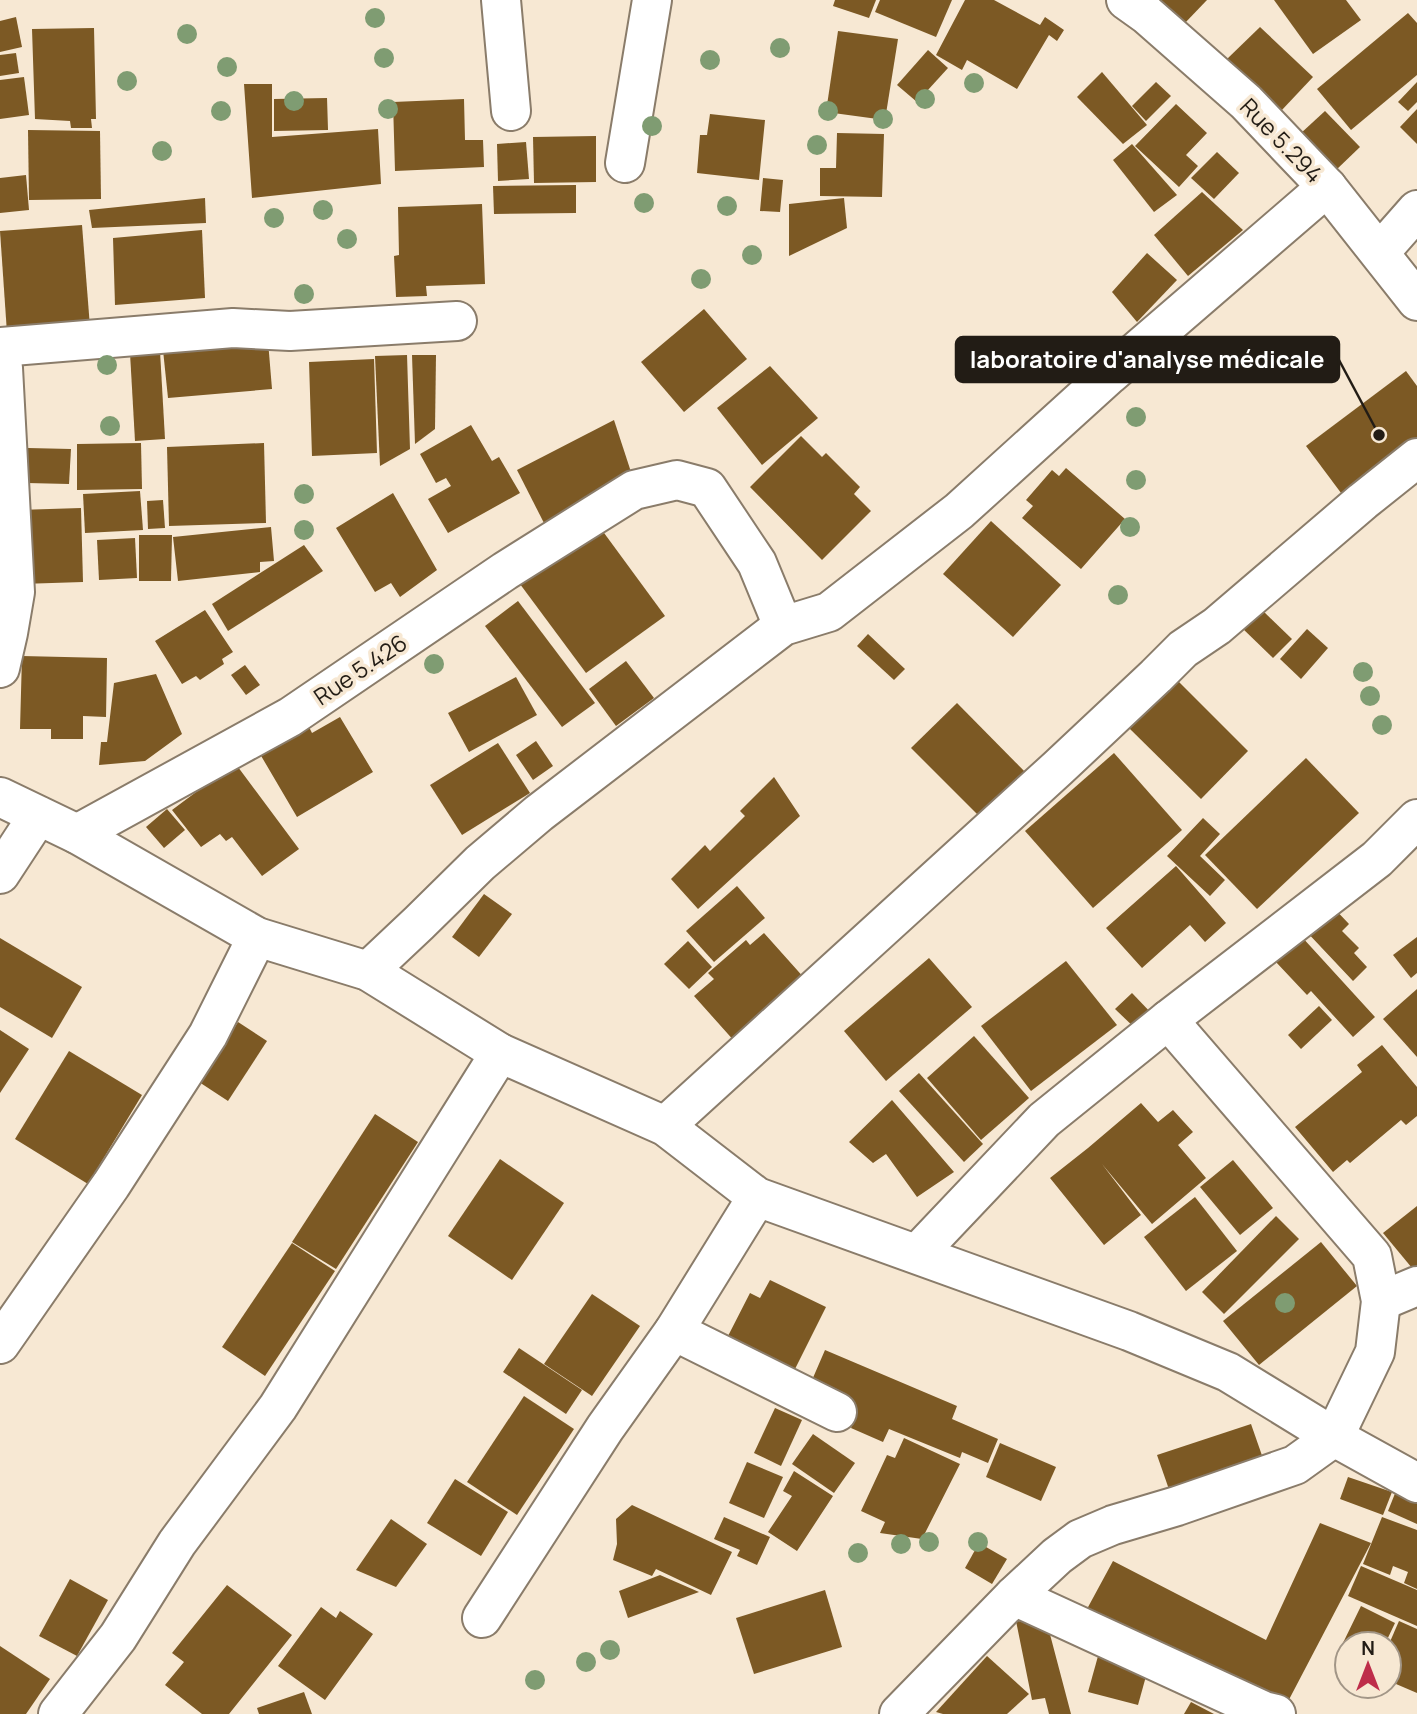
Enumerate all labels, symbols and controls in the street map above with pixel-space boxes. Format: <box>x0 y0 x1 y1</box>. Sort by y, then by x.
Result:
street label: Rue 5.294 <box>1234 91 1330 189</box>
callout: laboratoire d'analyse médicale <box>956 337 1339 382</box>
text: laboratoire d'analyse médicale <box>970 342 1324 375</box>
street label: Rue 5.426 <box>307 626 413 712</box>
north arrow <box>1333 1630 1403 1700</box>
text: N <box>1361 1635 1375 1661</box>

